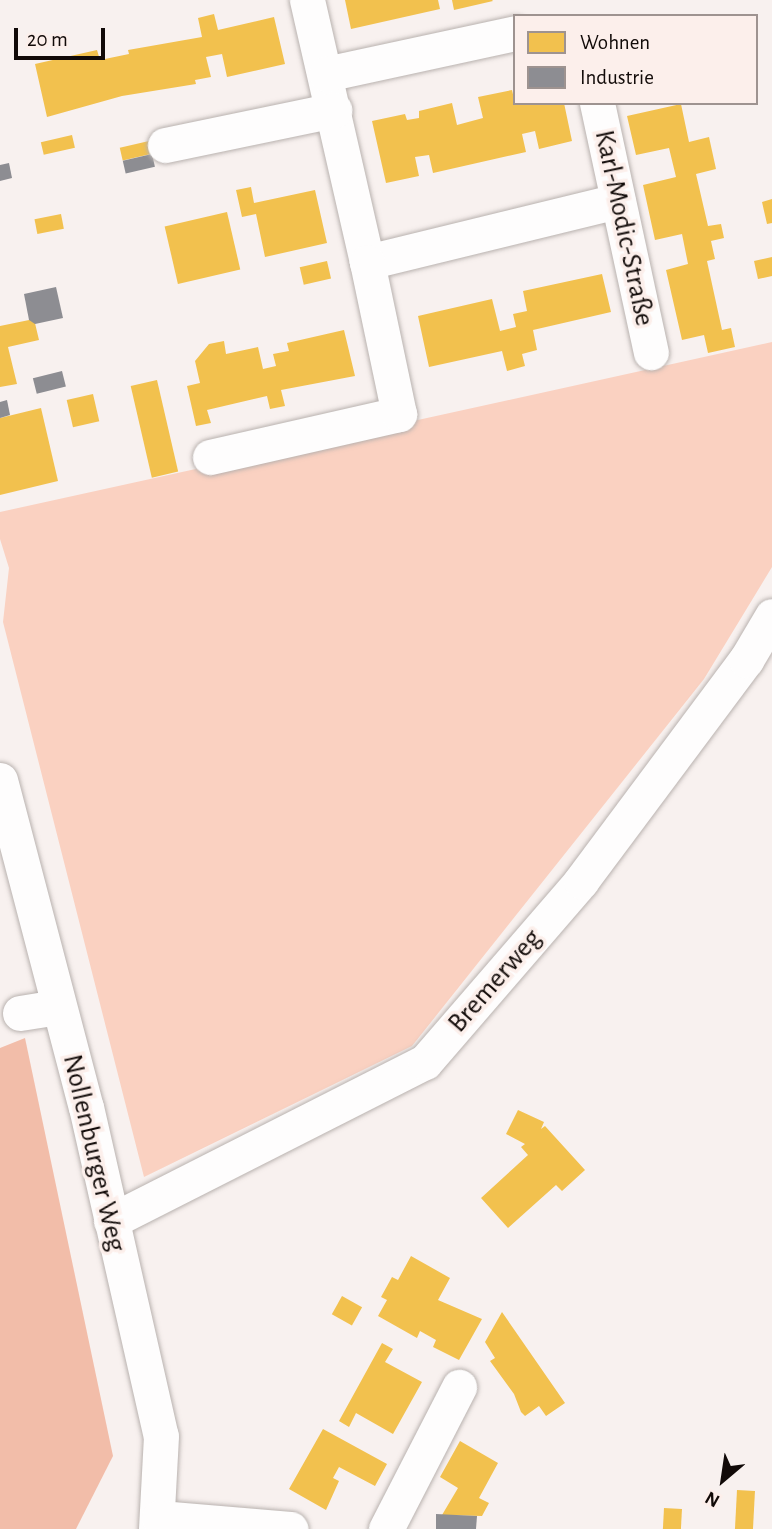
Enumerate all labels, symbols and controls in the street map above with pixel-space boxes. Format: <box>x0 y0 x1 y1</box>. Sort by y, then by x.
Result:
scale bar <box>18 14 108 58</box>
legend <box>513 14 758 105</box>
text: 20 m <box>27 29 68 50</box>
text: Wohnen <box>580 32 650 53</box>
text: Industrie <box>580 67 654 88</box>
street label: Karl-Modic-Straße <box>587 127 661 329</box>
street label: Bremerweg <box>441 922 549 1040</box>
street label: Nollenburger Weg <box>55 1051 133 1255</box>
north arrow <box>688 1445 758 1515</box>
text: N <box>702 1487 723 1510</box>

